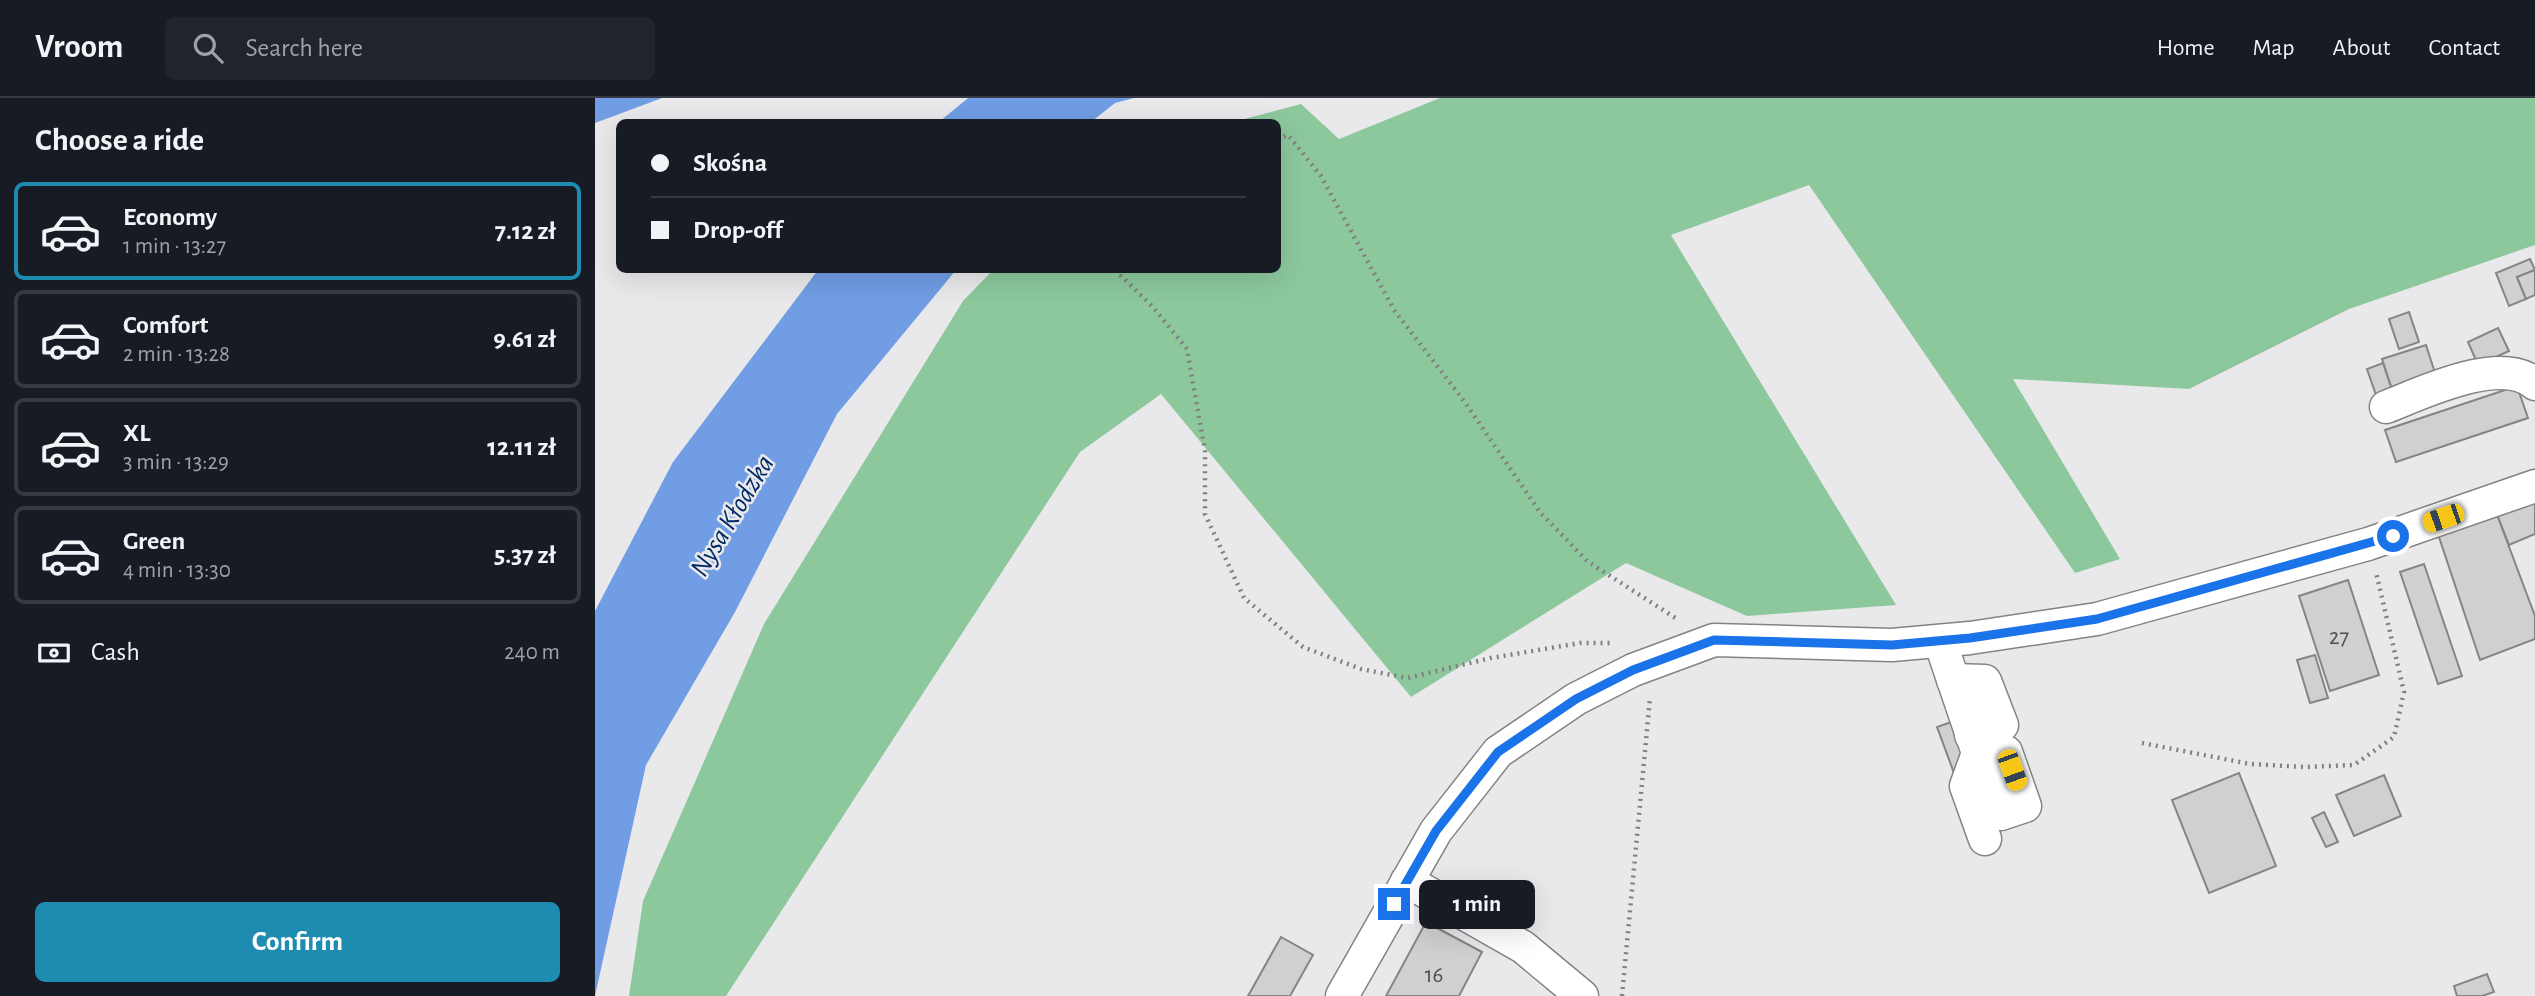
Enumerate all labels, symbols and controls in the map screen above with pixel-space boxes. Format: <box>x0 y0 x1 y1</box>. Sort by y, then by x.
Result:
search box <box>165 17 655 80</box>
icon: search <box>189 29 227 67</box>
text: Vroom <box>35 31 123 64</box>
text: Search here <box>245 35 363 61</box>
text: Home <box>2157 36 2215 60</box>
text: Map <box>2253 36 2295 60</box>
text: About <box>2333 36 2390 60</box>
text: Contact <box>2428 36 2500 60</box>
text: Choose a ride <box>35 124 204 156</box>
text: Skośna <box>693 150 767 176</box>
icon: car <box>39 200 102 263</box>
text: Economy <box>123 204 217 230</box>
text: Drop-off <box>693 217 782 243</box>
text: 7.12 zł <box>495 218 556 244</box>
text: 1 min · 13:27 <box>123 235 226 258</box>
icon: car <box>39 308 102 371</box>
text: Comfort <box>123 312 208 338</box>
text: 9.61 zł <box>493 326 556 352</box>
text: 2 min · 13:28 <box>123 343 230 366</box>
icon: car <box>39 416 102 479</box>
text: XL <box>123 420 150 446</box>
text: 12.11 zł <box>487 434 556 460</box>
text: 3 min · 13:29 <box>123 451 229 474</box>
water label: Nysa Kłodzka <box>686 451 780 581</box>
car <box>2420 501 2467 535</box>
route start <box>2377 520 2409 552</box>
icon: car <box>39 524 102 587</box>
text: Green <box>123 528 185 554</box>
text: 5.37 zł <box>494 542 556 568</box>
text: 4 min · 13:30 <box>123 559 231 582</box>
house number: 27 <box>2329 626 2349 649</box>
icon: cash <box>35 634 73 672</box>
text: Cash <box>91 639 140 665</box>
text: 240 m <box>504 641 560 664</box>
car <box>1995 747 2030 793</box>
callout: 1 min <box>1419 880 1534 928</box>
route end <box>1378 888 1410 920</box>
text: 1 min <box>1453 893 1501 916</box>
button: Confirm <box>35 902 560 982</box>
house number: 16 <box>1425 964 1443 987</box>

